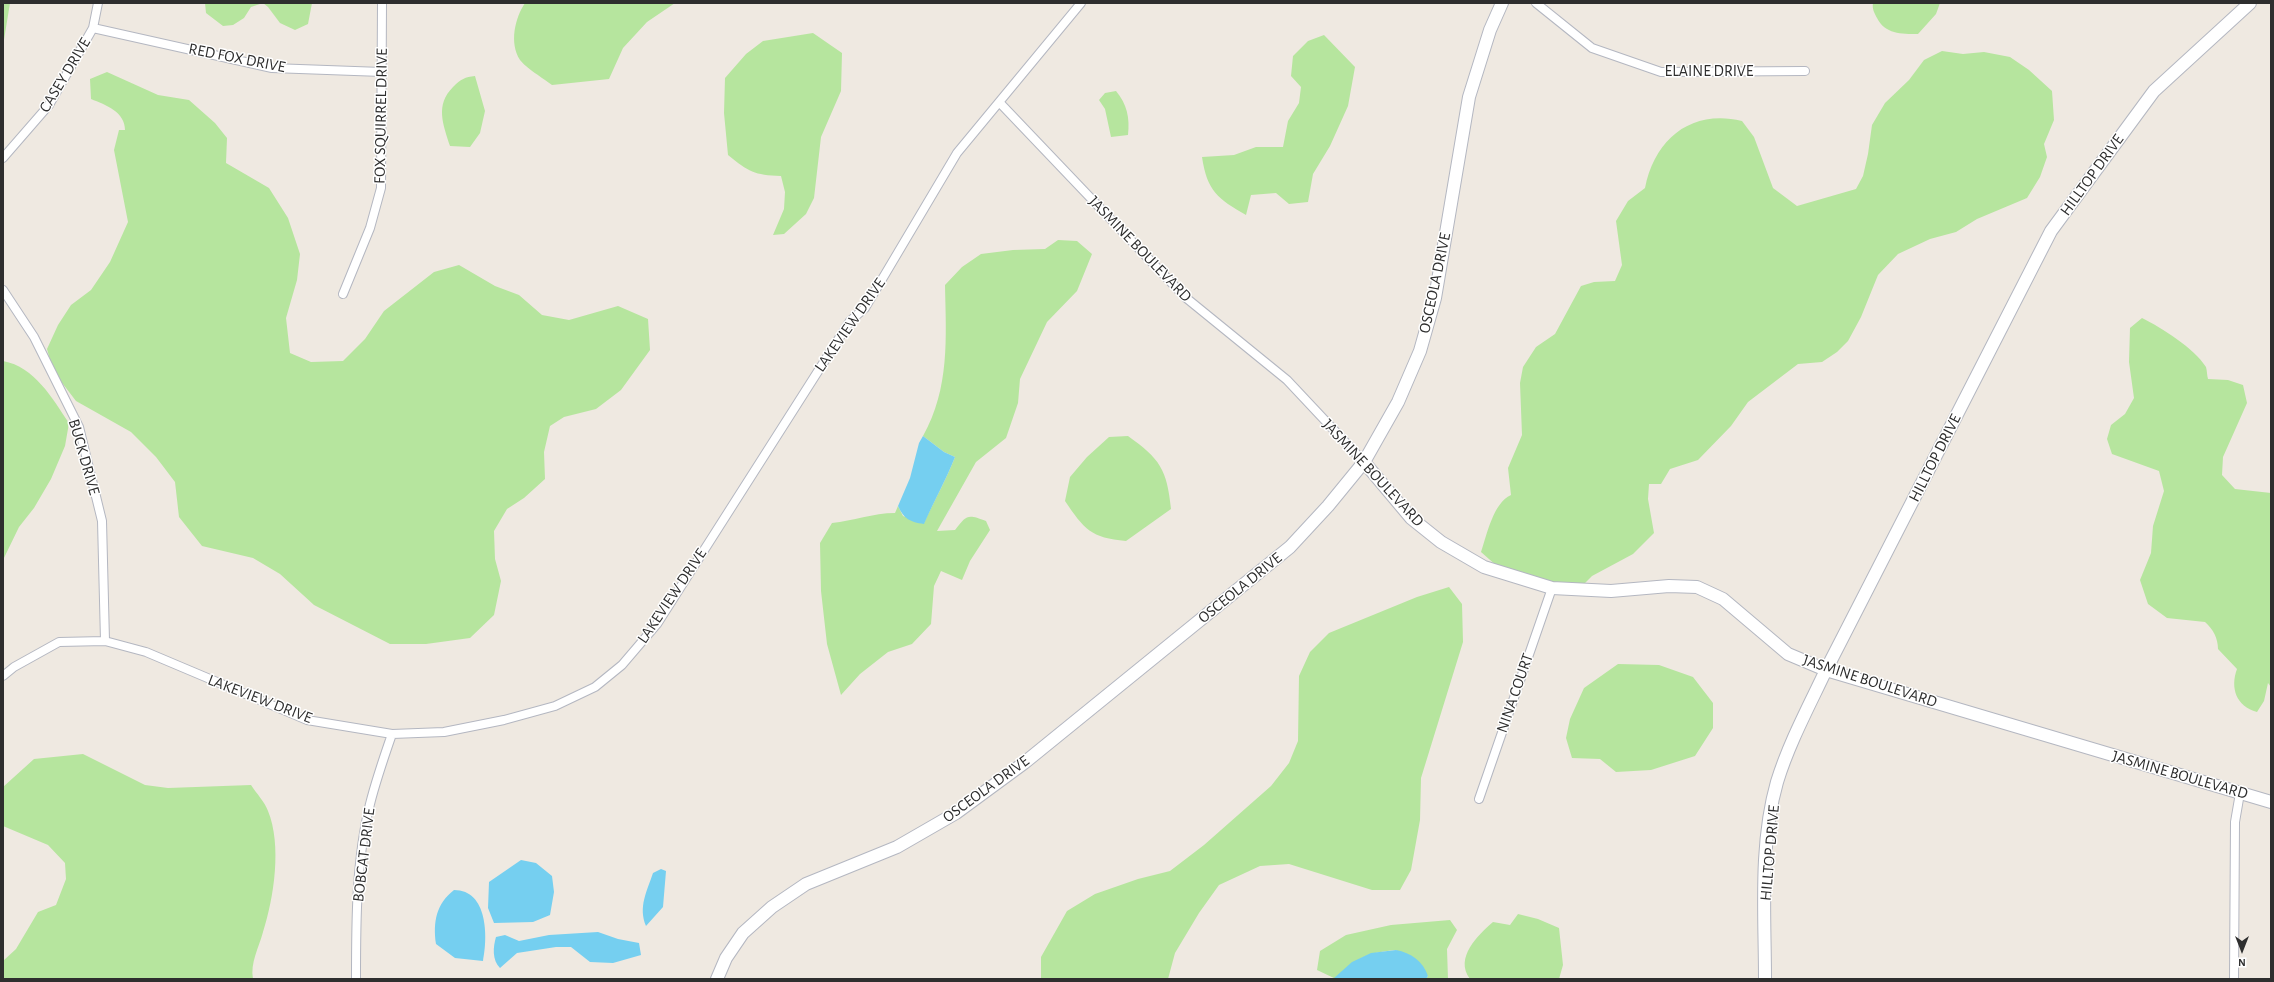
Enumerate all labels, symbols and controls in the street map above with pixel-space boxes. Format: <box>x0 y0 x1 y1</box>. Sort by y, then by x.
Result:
street label: CASEY DRIVE <box>35 34 95 116</box>
street label: RED FOX DRIVE <box>187 39 287 77</box>
street label: FOX SQUIRREL DRIVE <box>370 48 392 184</box>
street label: ELAINE DRIVE <box>1664 61 1754 81</box>
street label: HILLTOP DRIVE <box>2056 131 2128 219</box>
street label: JASMINE BOULEVARD <box>1084 192 1196 306</box>
street label: OSCEOLA DRIVE <box>1415 231 1455 335</box>
street label: LAKEVIEW DRIVE <box>811 274 889 376</box>
street label: HILLTOP DRIVE <box>1905 411 1965 505</box>
street label: JASMINE BOULEVARD <box>1318 415 1428 531</box>
street label: BUCK DRIVE <box>64 417 104 497</box>
street label: LAKEVIEW DRIVE <box>633 545 711 647</box>
street label: OSCEOLA DRIVE <box>1194 548 1286 628</box>
street label: JASMINE BOULEVARD <box>1800 650 1940 712</box>
street label: NINA COURT <box>1492 651 1538 735</box>
street label: LAKEVIEW DRIVE <box>205 670 315 728</box>
street label: JASMINE BOULEVARD <box>2110 746 2250 804</box>
street label: OSCEOLA DRIVE <box>939 751 1033 827</box>
street label: HILLTOP DRIVE <box>1756 804 1784 902</box>
street label: BOBCAT DRIVE <box>349 807 379 903</box>
north arrow <box>2222 930 2262 970</box>
text: N <box>2238 957 2246 968</box>

